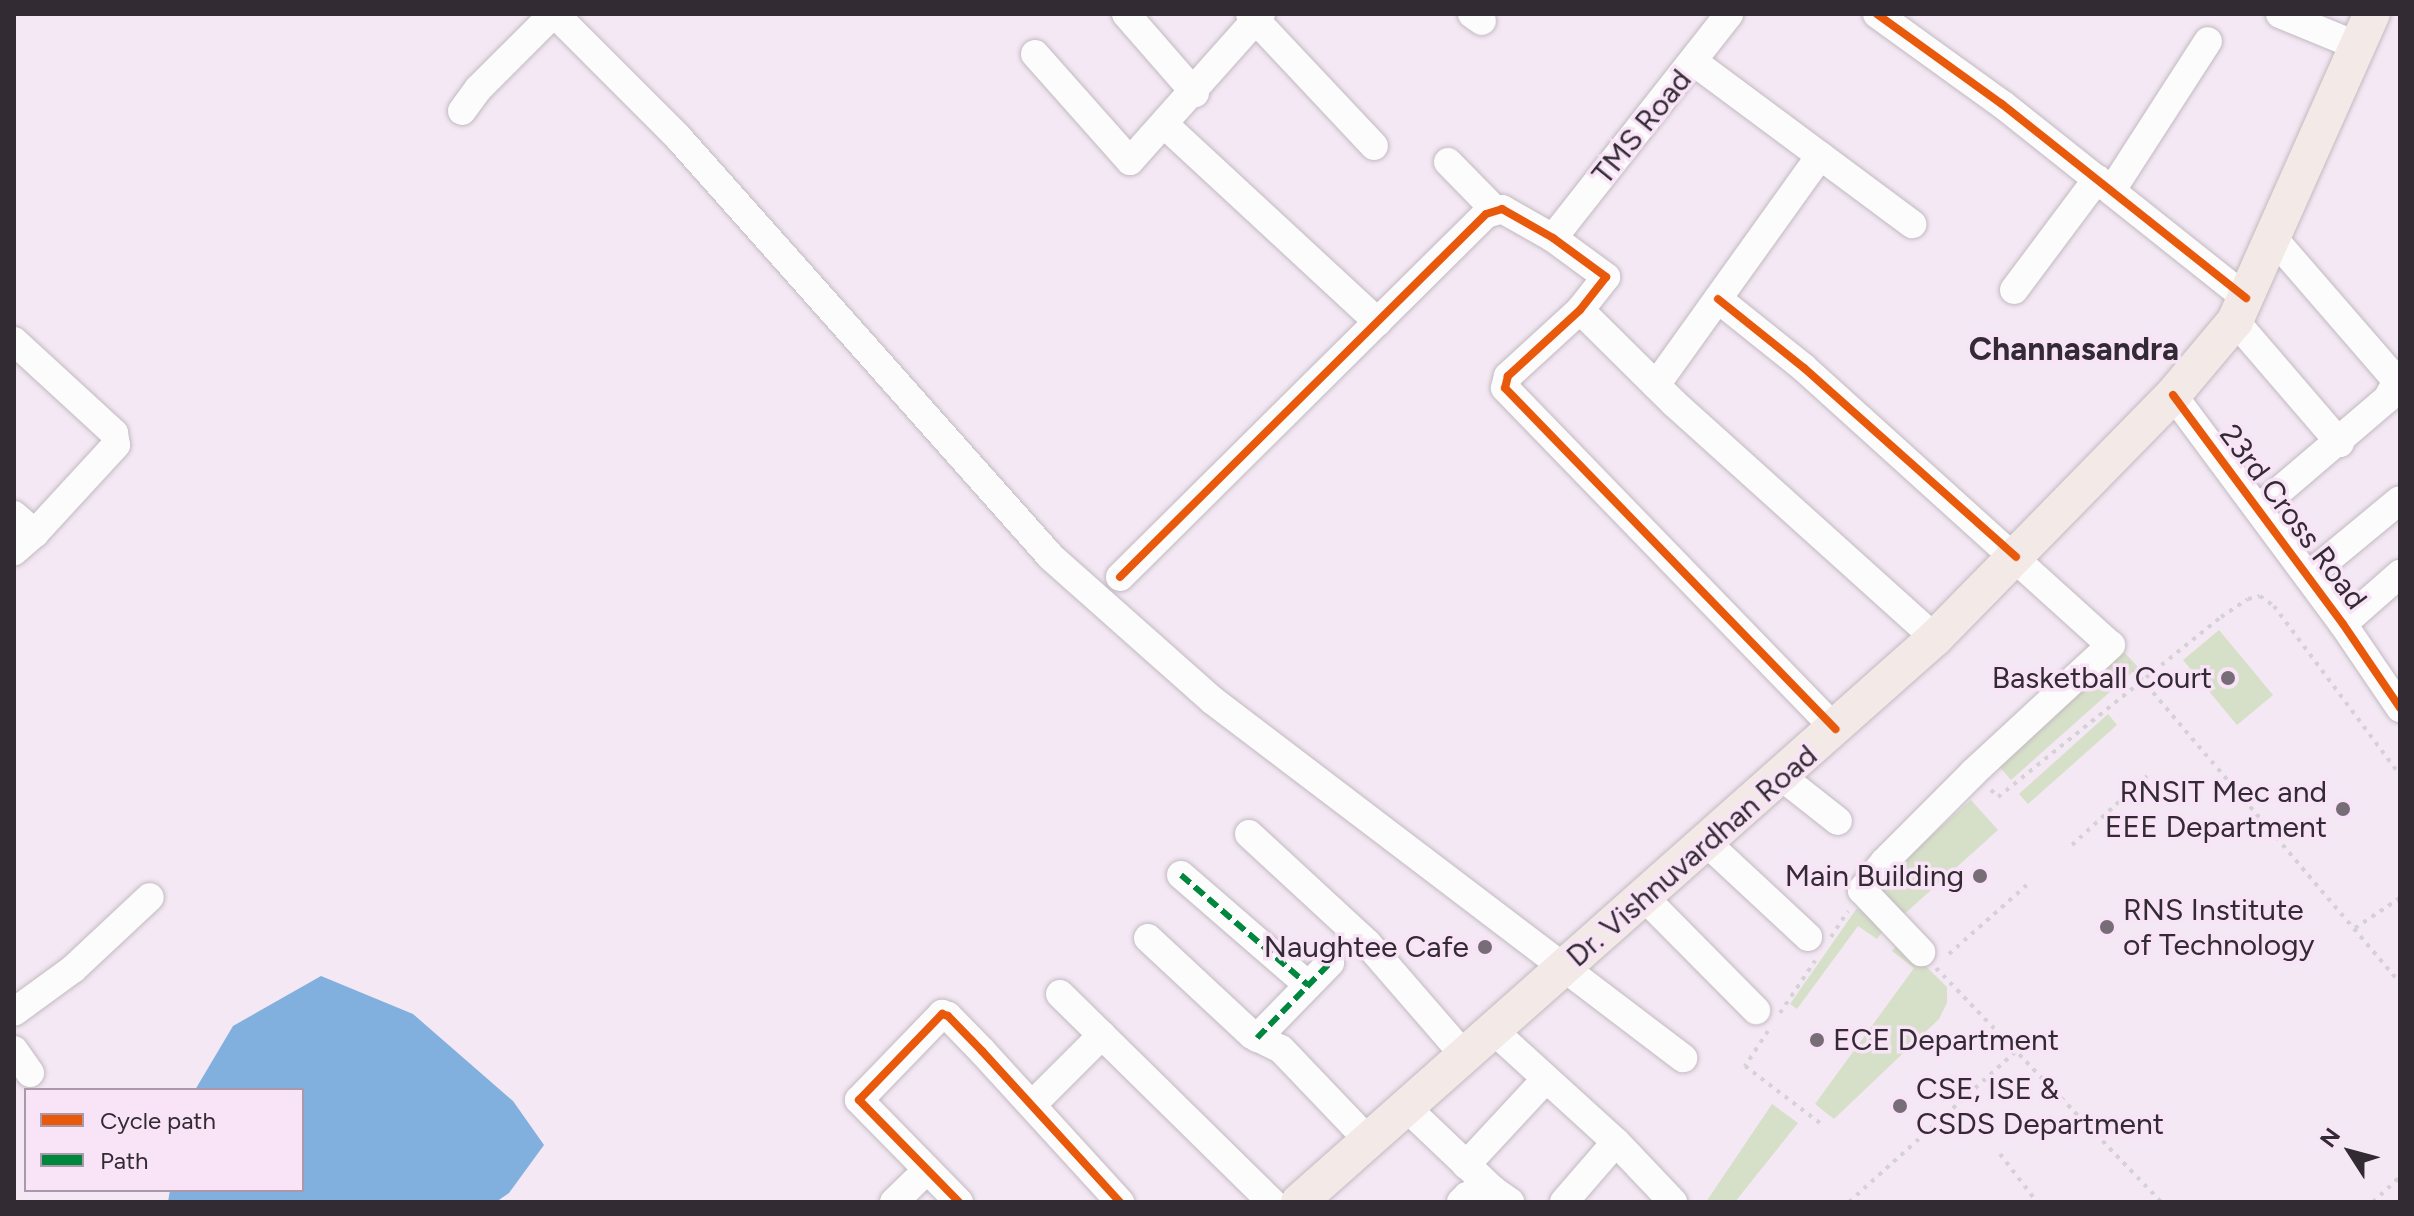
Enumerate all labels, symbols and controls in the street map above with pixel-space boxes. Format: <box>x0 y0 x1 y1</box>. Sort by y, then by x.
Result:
street label: TMS Road <box>1585 63 1699 191</box>
district label: Channasandra <box>1969 330 2179 368</box>
street label: 23rd Cross Road <box>2212 418 2374 616</box>
place label: Basketball Court <box>1992 660 2212 696</box>
marker: Basketball Court <box>2219 669 2237 687</box>
street label: Dr. Vishnuvardhan Road <box>1559 737 1825 975</box>
place label: RNSIT Mec and EEE Department <box>2105 774 2327 844</box>
marker: RNSIT Mec and EEE Department <box>2334 800 2352 818</box>
place label: Main Building <box>1785 858 1964 894</box>
marker: Main Building <box>1971 867 1989 885</box>
place label: RNS Institute of Technology <box>2123 892 2314 962</box>
marker: RNS Institute of Technology <box>2098 918 2116 936</box>
place label: Naughtee Cafe <box>1264 929 1469 965</box>
marker: Naughtee Cafe <box>1476 938 1494 956</box>
place label: ECE Department <box>1833 1022 2059 1058</box>
marker: ECE Department <box>1808 1031 1826 1049</box>
place label: CSE, ISE & CSDS Department <box>1916 1071 2164 1142</box>
legend <box>24 1088 304 1192</box>
marker: CSE, ISE & CSDS Department <box>1891 1097 1909 1115</box>
text: Cycle path <box>100 1106 216 1135</box>
north arrow <box>2310 1112 2390 1192</box>
text: N <box>2314 1123 2346 1152</box>
text: Path <box>100 1146 148 1175</box>

